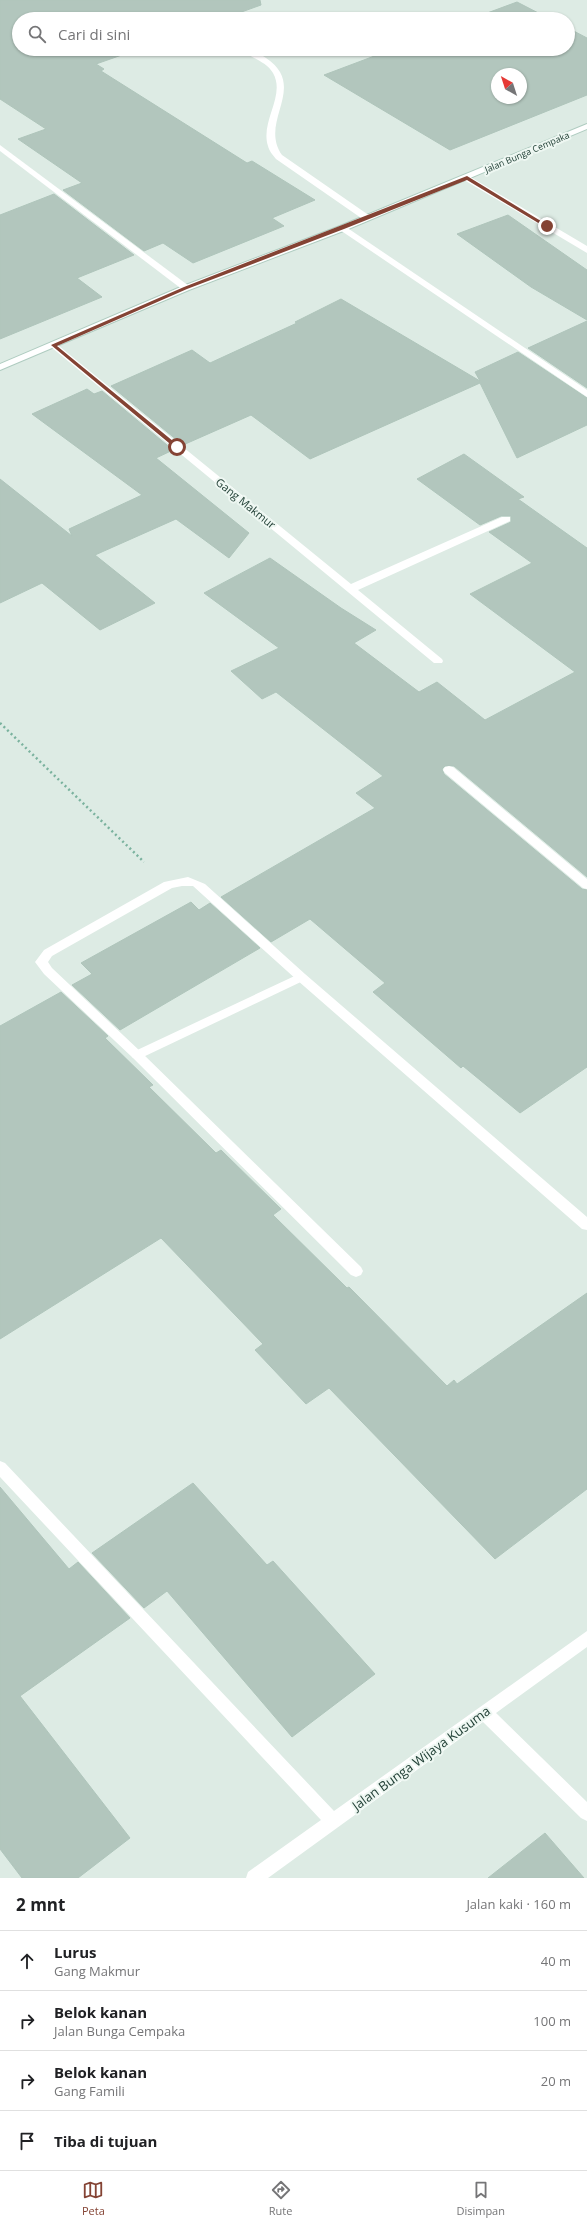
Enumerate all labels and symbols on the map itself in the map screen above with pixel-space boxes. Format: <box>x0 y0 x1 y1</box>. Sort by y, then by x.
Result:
north arrow <box>491 68 527 104</box>
street label: Jalan Bunga Cempaka <box>482 128 571 176</box>
route end <box>538 217 556 235</box>
route start <box>168 438 186 456</box>
street label: Gang Makmur <box>213 474 279 532</box>
street label: Jalan Bunga Wijaya Kusuma <box>347 1702 494 1815</box>

